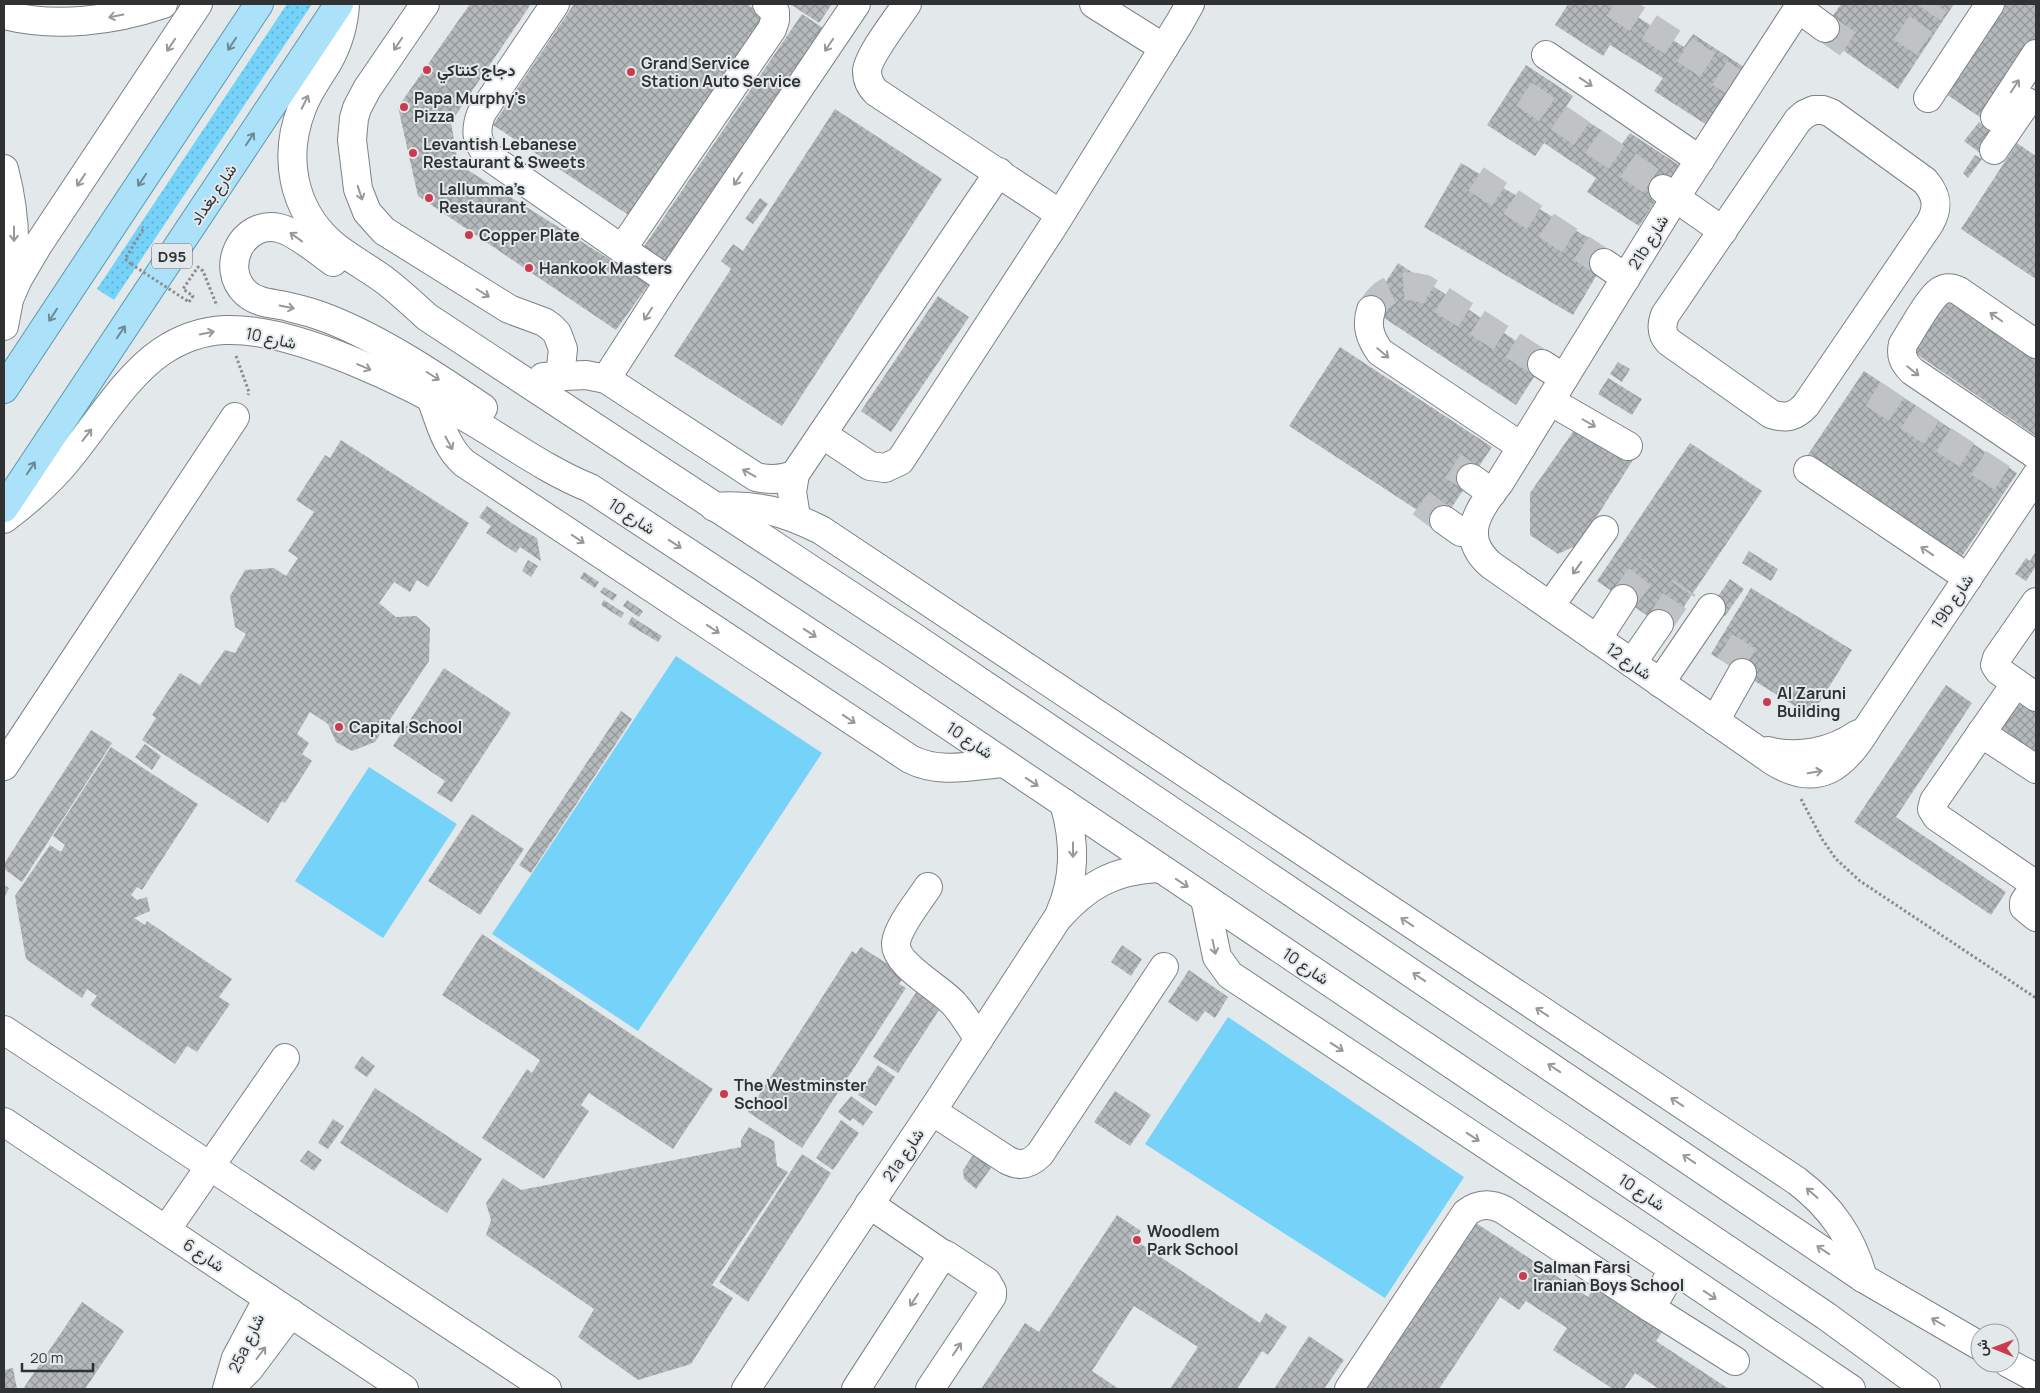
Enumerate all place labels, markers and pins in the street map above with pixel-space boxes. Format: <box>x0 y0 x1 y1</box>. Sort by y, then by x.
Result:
place label: Grand Service Station Auto Service <box>641 52 801 92</box>
place label: دجاج كنتاكي <box>437 59 515 84</box>
marker: دجاج كنتاكي <box>421 64 433 76</box>
marker: Grand Service Station Auto Service <box>625 66 637 78</box>
place label: Papa Murphy's Pizza <box>414 87 526 127</box>
marker: Papa Murphy's Pizza <box>398 101 410 113</box>
place label: Levantish Lebanese Restaurant & Sweets <box>423 133 586 173</box>
marker: Levantish Lebanese Restaurant & Sweets <box>407 147 419 159</box>
place label: Lallumma’s Restaurant <box>439 178 526 218</box>
marker: Lallumma’s Restaurant <box>423 192 435 204</box>
place label: Copper Plate <box>479 224 580 246</box>
marker: Copper Plate <box>463 229 475 241</box>
place label: Hankook Masters <box>539 257 673 279</box>
marker: Hankook Masters <box>523 262 535 274</box>
place label: Al Zaruni Building <box>1777 682 1846 722</box>
marker: Al Zaruni Building <box>1761 696 1773 708</box>
place label: Capital School <box>349 716 462 738</box>
marker: Capital School <box>333 721 345 733</box>
place label: The Westminster School <box>734 1074 866 1114</box>
marker: The Westminster School <box>718 1088 730 1100</box>
place label: Woodlem Park School <box>1147 1220 1238 1260</box>
marker: Woodlem Park School <box>1131 1234 1143 1246</box>
place label: Salman Farsi Iranian Boys School <box>1533 1256 1684 1296</box>
marker: Salman Farsi Iranian Boys School <box>1517 1270 1529 1282</box>

